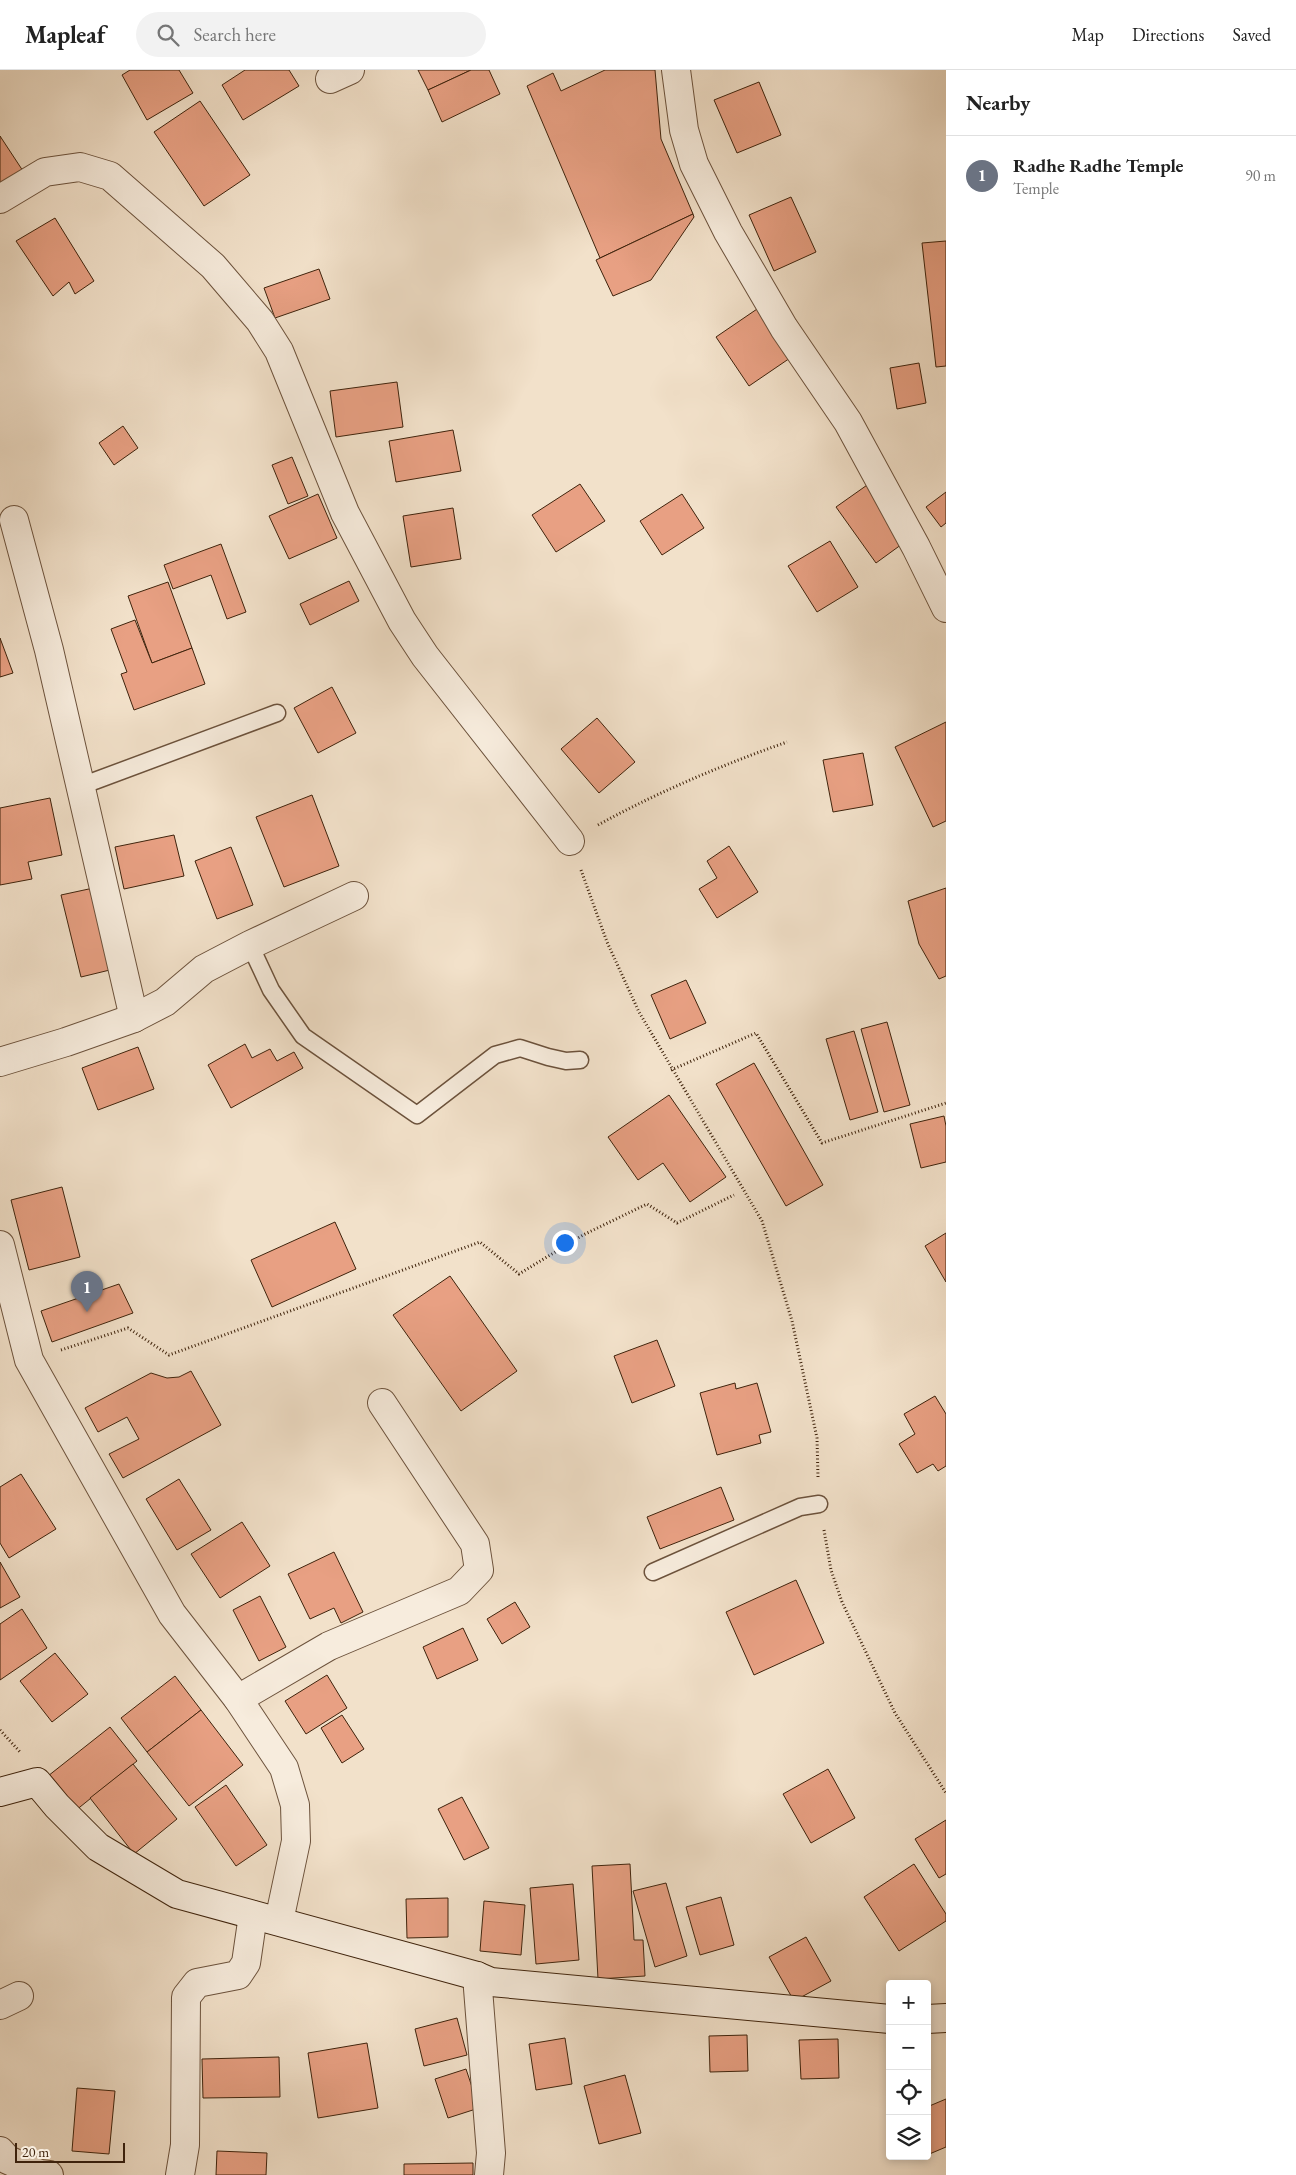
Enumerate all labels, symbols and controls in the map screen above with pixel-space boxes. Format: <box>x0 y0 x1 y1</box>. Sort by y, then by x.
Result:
search box <box>136 12 486 57</box>
text: Mapleaf <box>25 19 106 50</box>
icon: search <box>154 21 182 49</box>
text: Search here <box>194 22 276 47</box>
text: Map <box>1072 23 1104 46</box>
text: Directions <box>1132 23 1204 46</box>
text: Saved <box>1232 23 1271 46</box>
text: Nearby <box>966 89 1030 116</box>
text: Radhe Radhe Temple <box>1013 153 1183 178</box>
text: 1 <box>978 165 986 186</box>
text: 90 m <box>1245 165 1276 186</box>
text: Temple <box>1013 178 1059 199</box>
your location <box>552 1230 578 1256</box>
pin: 1 <box>71 1271 103 1312</box>
map controls <box>886 1980 931 2160</box>
button: + <box>886 1980 931 2025</box>
button: − <box>886 2025 931 2070</box>
button: locate <box>886 2070 931 2115</box>
button: layers <box>886 2115 931 2160</box>
scale bar <box>15 2140 125 2163</box>
text: 20 m <box>22 2143 49 2161</box>

